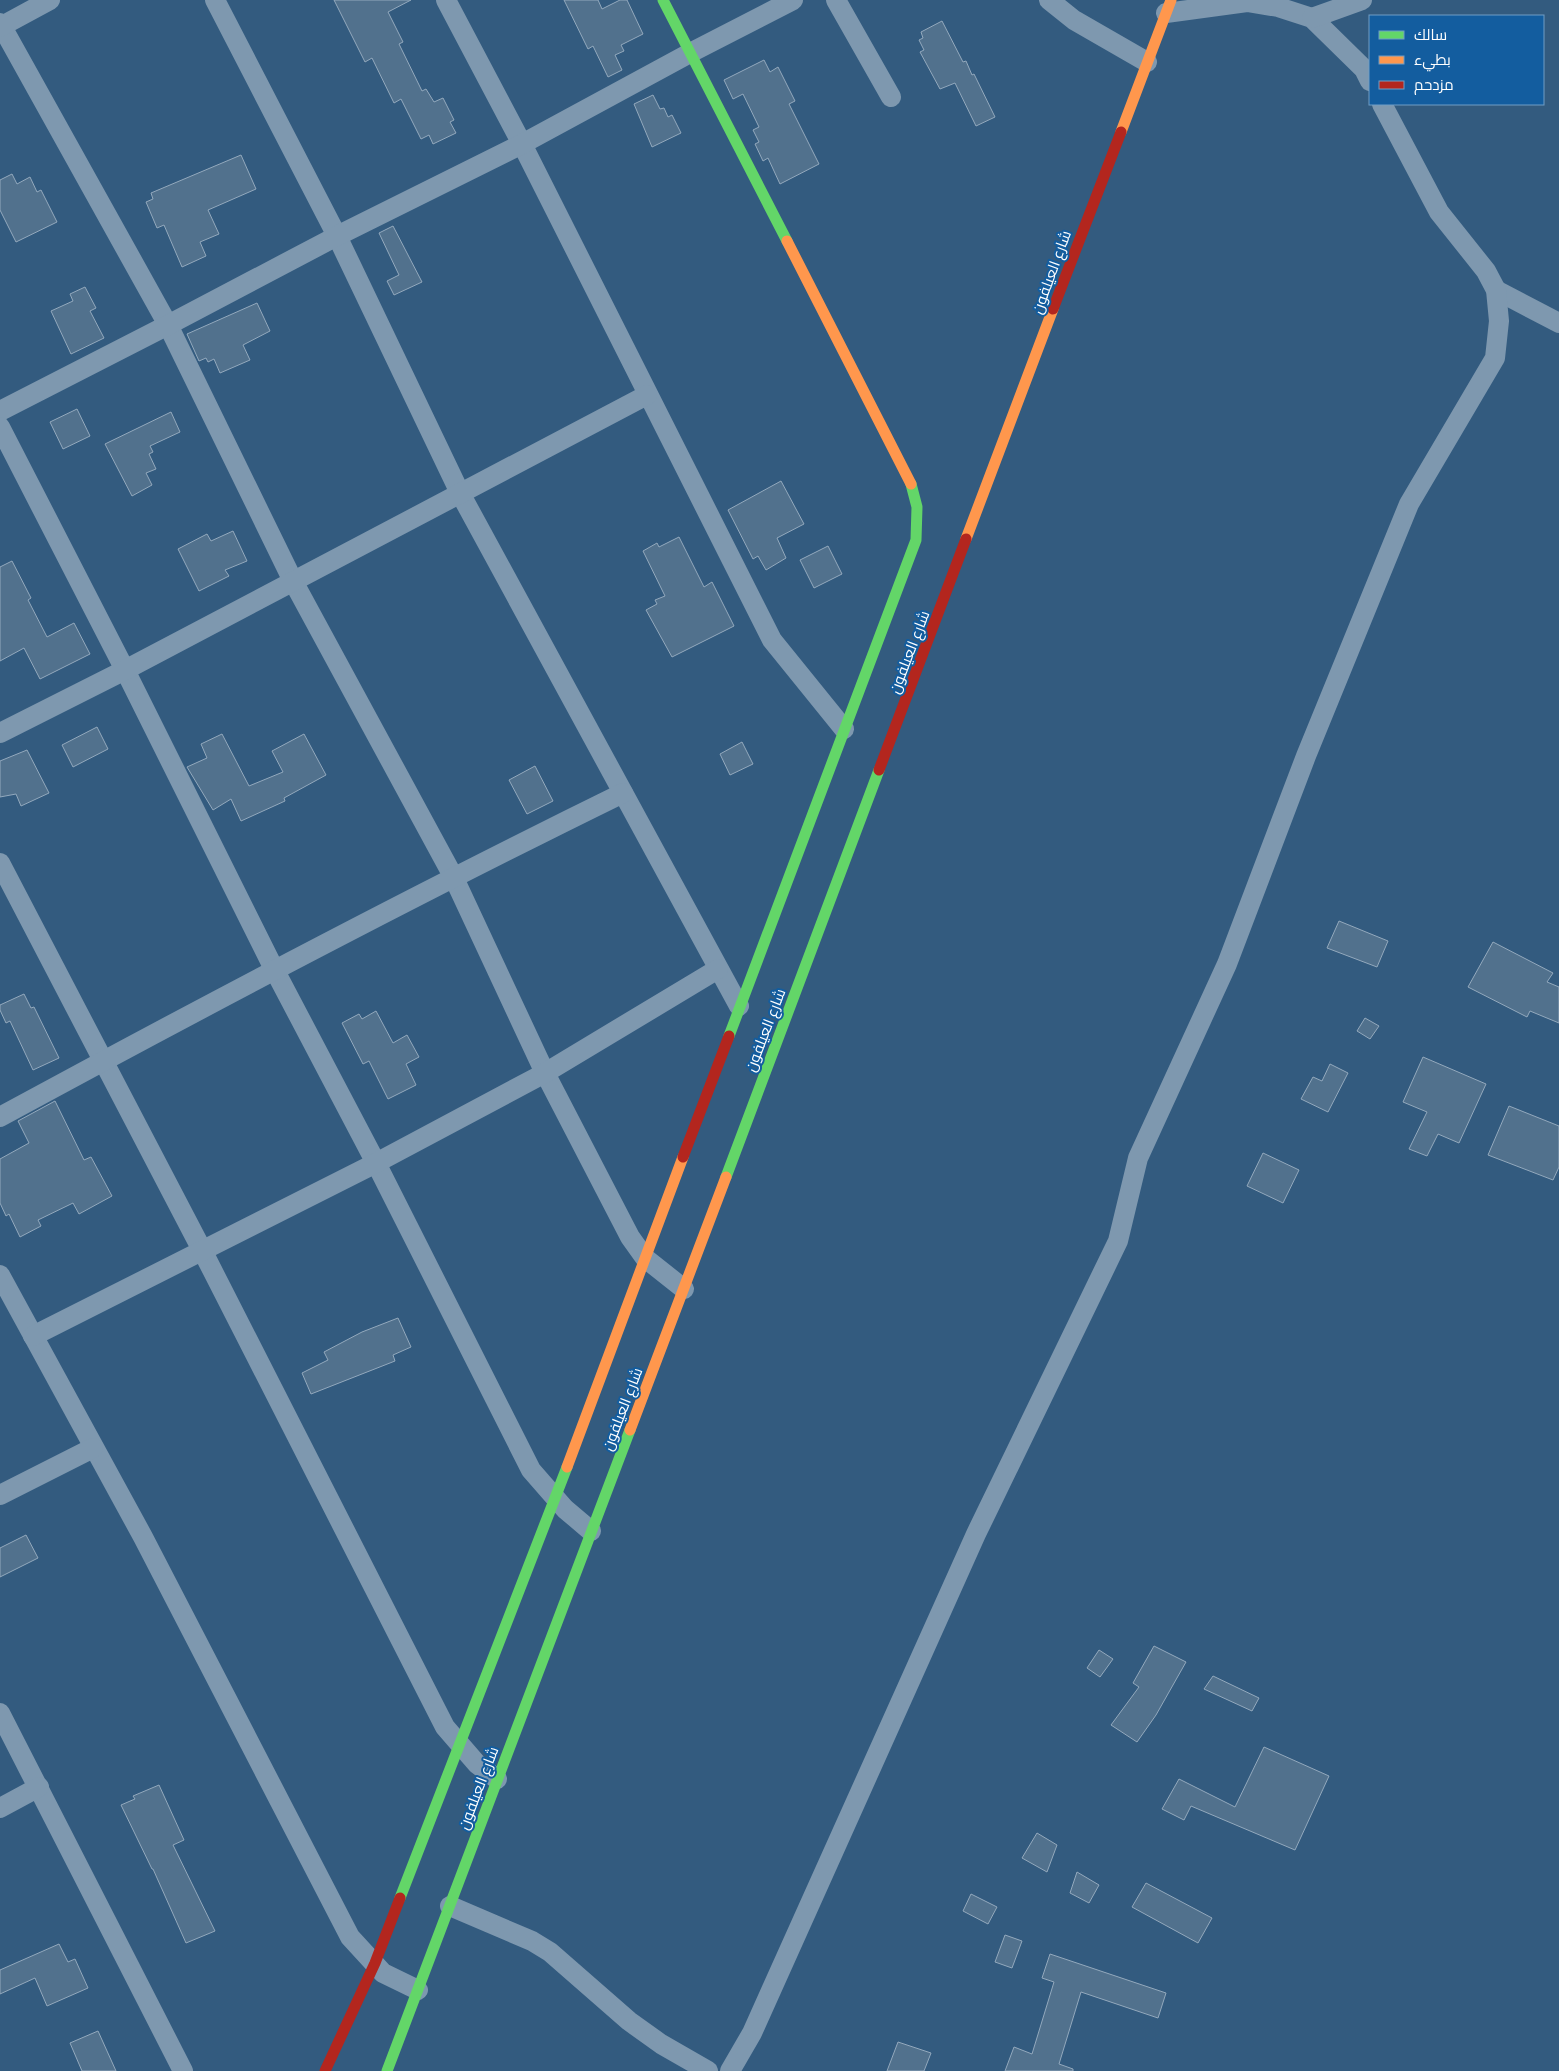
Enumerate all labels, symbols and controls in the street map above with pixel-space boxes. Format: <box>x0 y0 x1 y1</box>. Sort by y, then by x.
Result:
legend <box>1369 15 1544 105</box>
text: سالك <box>1414 24 1447 45</box>
text: بطيء <box>1414 49 1451 72</box>
text: مزدحم <box>1414 74 1454 95</box>
street label: شارع العيلفون <box>1026 227 1077 317</box>
street label: شارع العيلفون <box>884 607 935 697</box>
street label: شارع العيلفون <box>740 985 791 1075</box>
street label: شارع العيلفون <box>597 1364 648 1454</box>
street label: شارع العيلفون <box>453 1743 504 1833</box>

